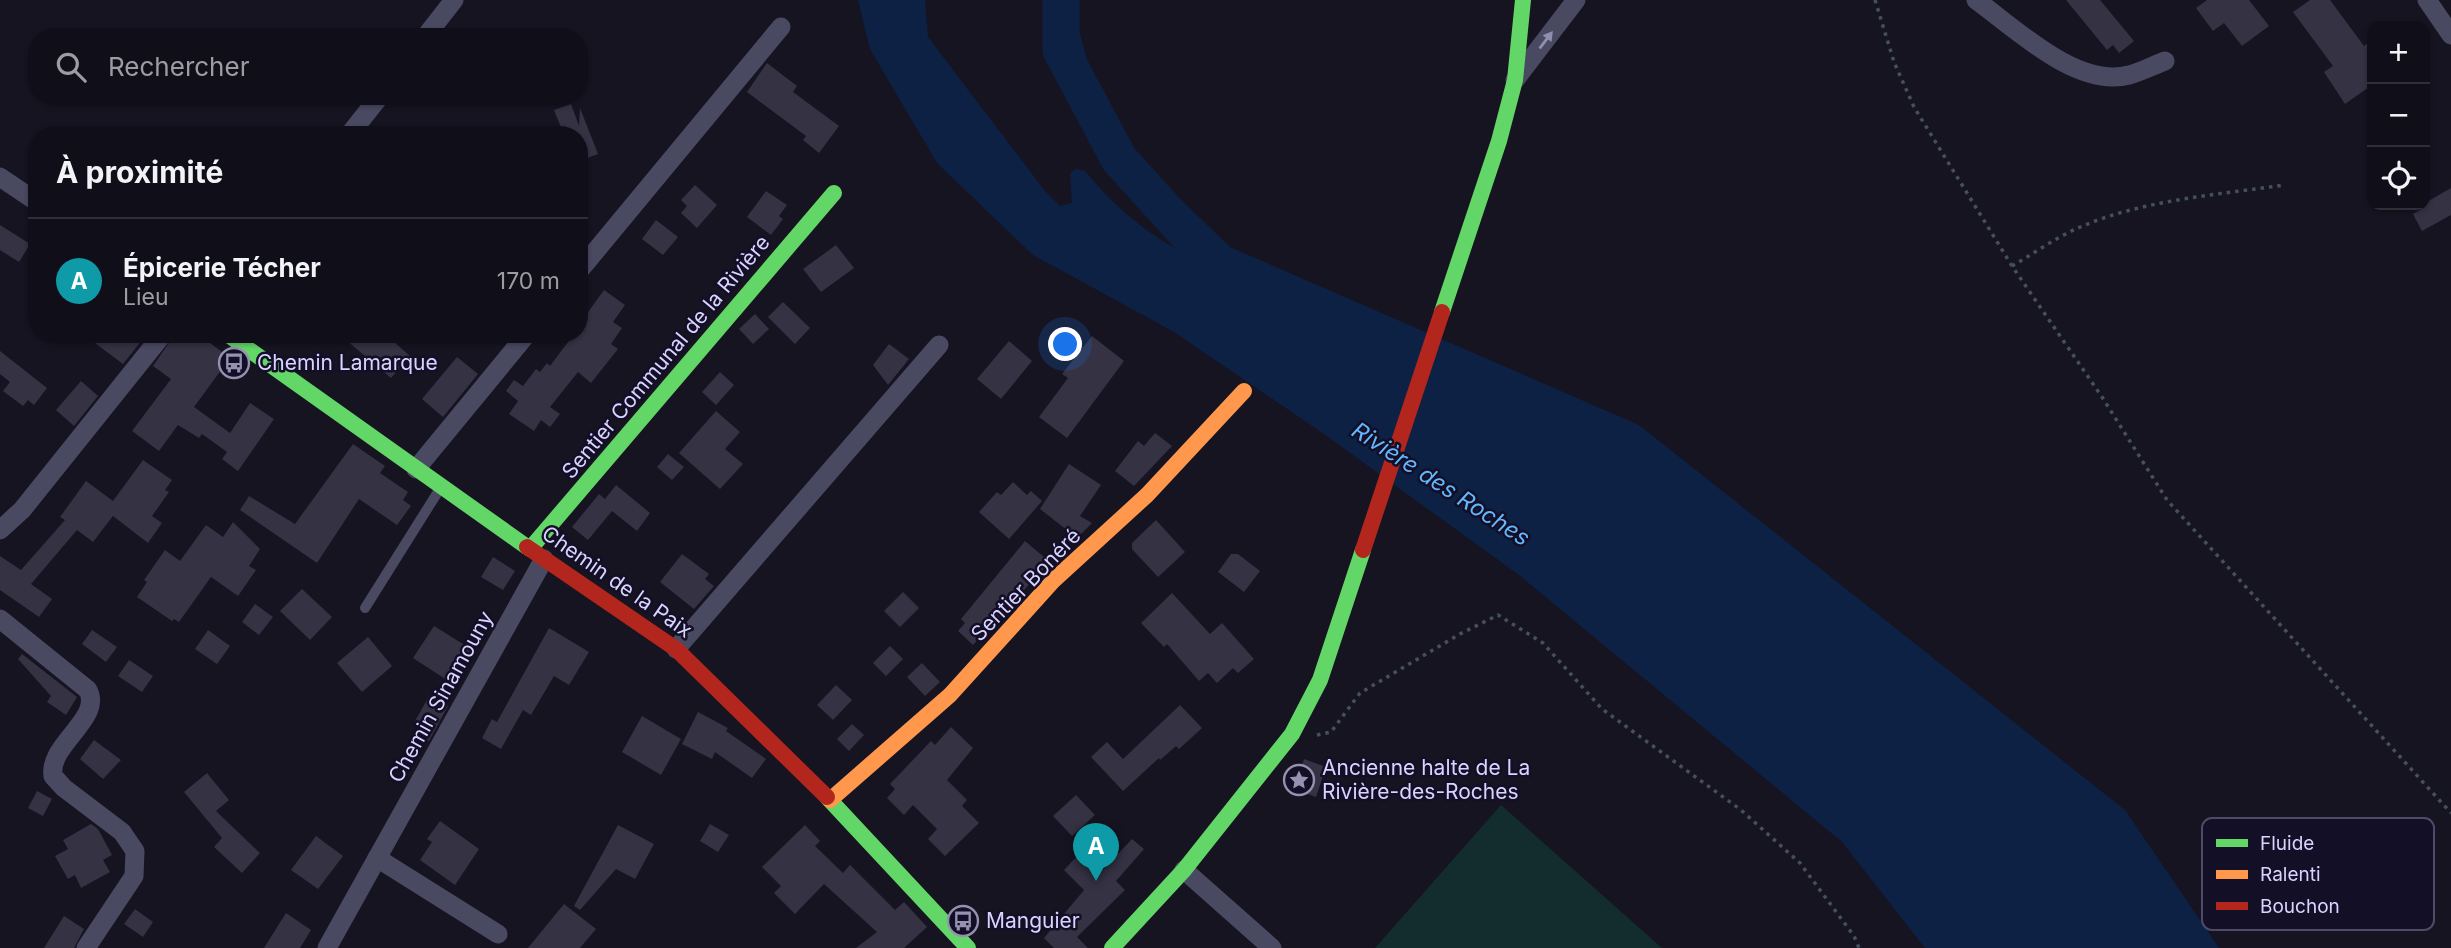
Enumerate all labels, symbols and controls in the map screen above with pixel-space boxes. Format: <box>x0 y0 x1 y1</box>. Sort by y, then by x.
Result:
map controls <box>2367 21 2430 210</box>
button: + <box>2367 21 2430 84</box>
search box <box>28 28 588 105</box>
one-way arrow <box>1538 31 1552 49</box>
icon: search <box>52 48 90 86</box>
text: Rechercher <box>108 51 249 82</box>
button: − <box>2367 84 2430 147</box>
button: locate <box>2367 147 2430 210</box>
text: À proximité <box>56 154 223 190</box>
street label: Sentier Communal de la Rivière <box>556 230 775 483</box>
text: Épicerie Técher <box>123 252 321 283</box>
text: A <box>70 267 88 295</box>
text: 170 m <box>497 267 560 295</box>
text: Lieu <box>123 283 169 311</box>
your location <box>1048 327 1082 361</box>
bus stop icon: Chemin Lamarque <box>217 346 251 380</box>
place label: Chemin Lamarque <box>257 350 438 375</box>
water label: Rivière des Roches <box>1347 416 1535 552</box>
street label: Chemin de la Paix <box>537 520 697 643</box>
street label: Sentier Bonéré <box>966 523 1086 646</box>
street label: Chemin Sinamouny <box>383 607 498 787</box>
place label: Ancienne halte de La Rivière-des-Roches <box>1322 755 1530 804</box>
place icon: Ancienne halte de La Rivière-des-Roches <box>1282 763 1316 797</box>
legend <box>2202 818 2434 930</box>
pin: A <box>1073 823 1119 881</box>
text: Fluide <box>2260 832 2314 855</box>
text: Ralenti <box>2260 863 2321 886</box>
text: Bouchon <box>2260 895 2340 918</box>
bus stop icon: Manguier <box>946 904 980 938</box>
place label: Manguier <box>986 908 1080 933</box>

